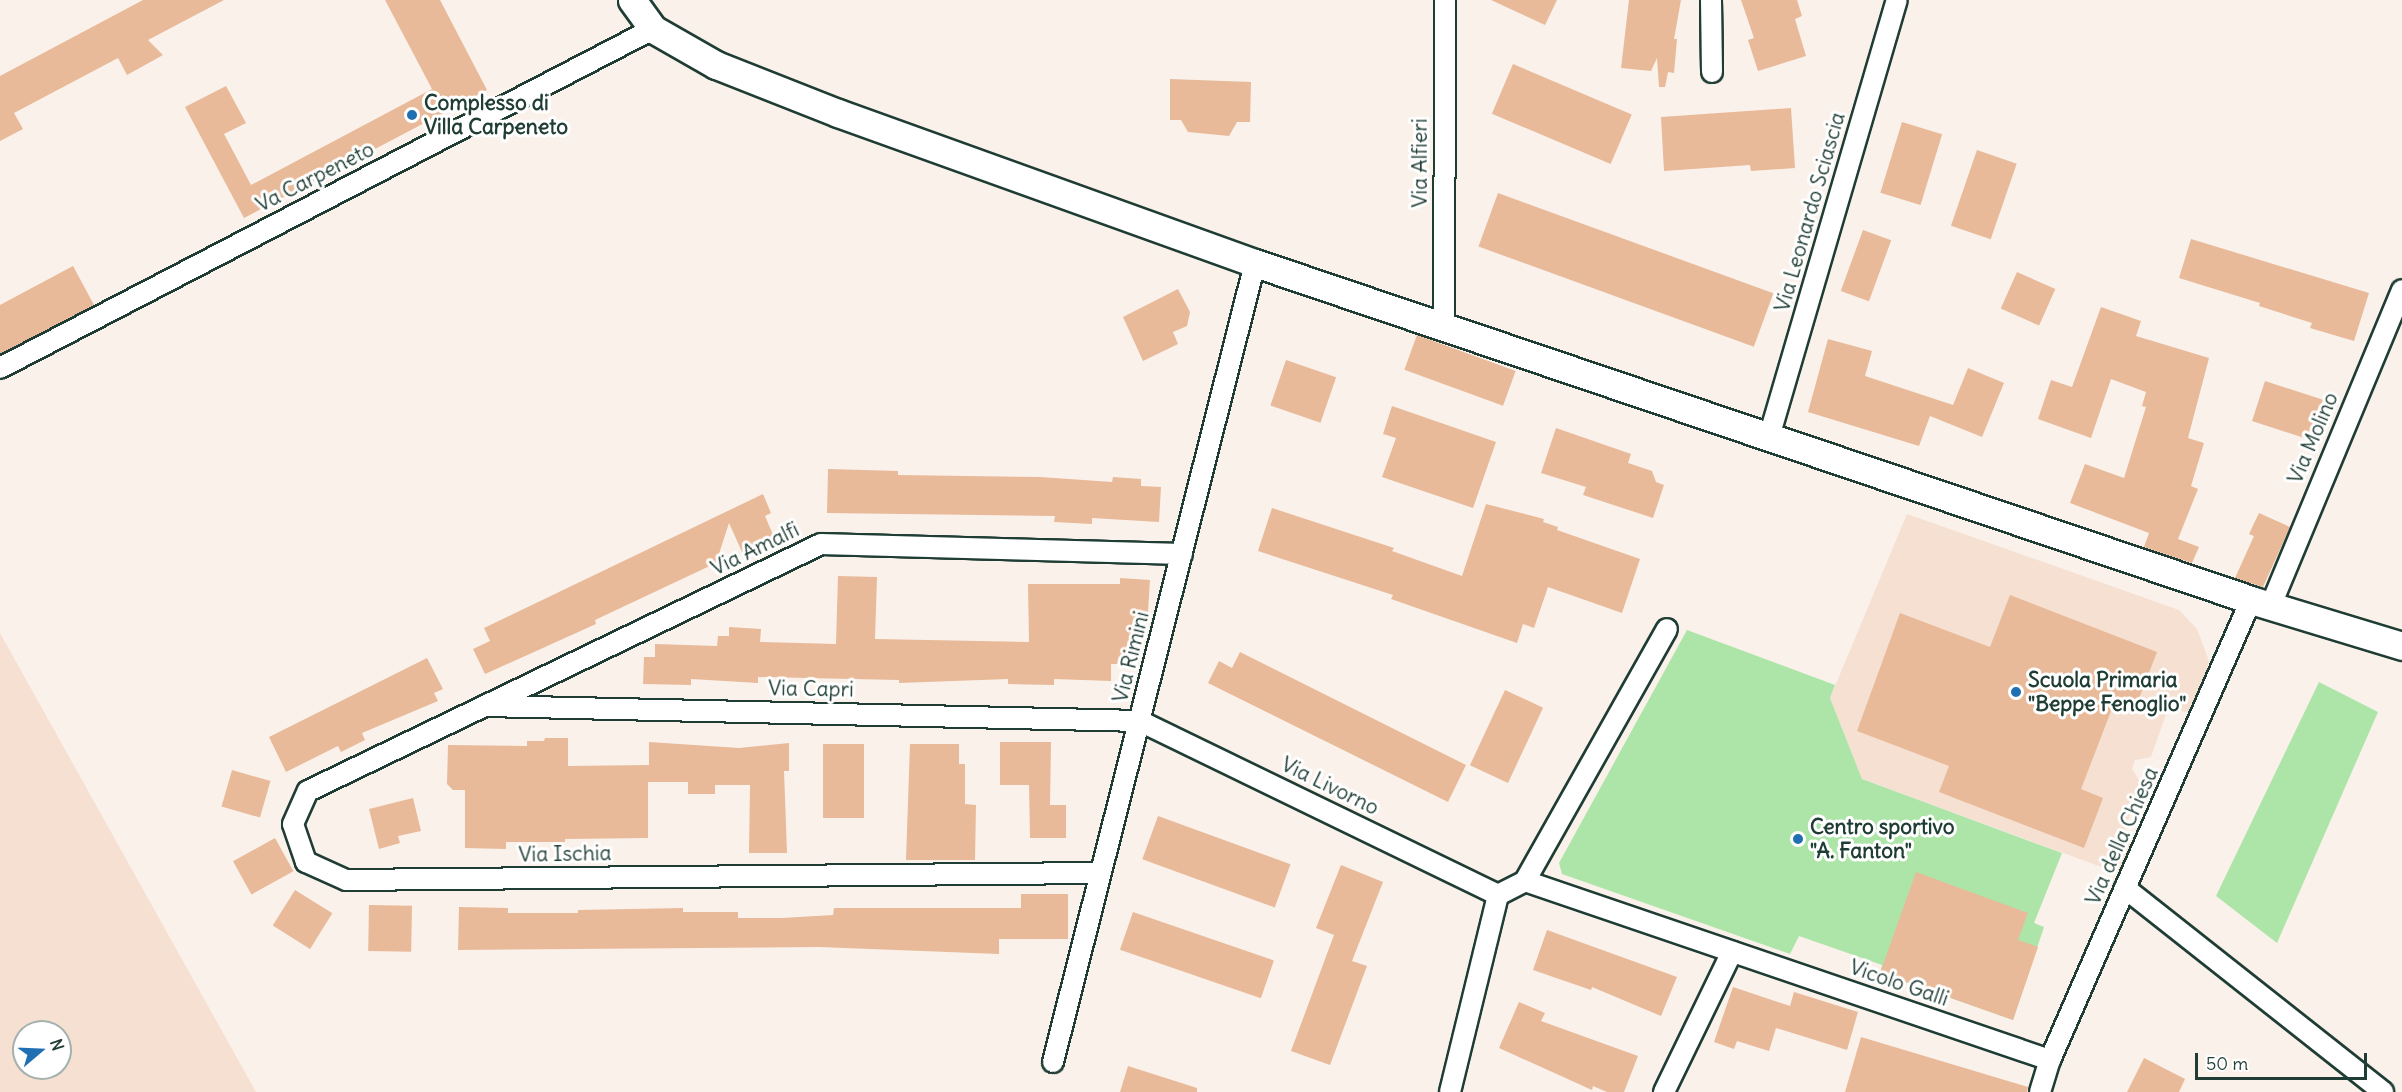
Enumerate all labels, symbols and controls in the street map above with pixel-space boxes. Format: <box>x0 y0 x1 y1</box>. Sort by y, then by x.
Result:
place label: Complesso di Villa Carpeneto <box>424 90 568 140</box>
marker: Complesso di Villa Carpeneto <box>405 108 419 122</box>
street label: Via Leonardo Sciascia <box>1769 109 1851 315</box>
street label: Via Alfieri <box>1407 118 1433 208</box>
street label: Va Carpeneto <box>252 136 378 218</box>
street label: Via Molino <box>2282 389 2344 487</box>
street label: Via Amalfi <box>707 517 803 581</box>
street label: Via Rimini <box>1108 609 1154 705</box>
place label: Scuola Primaria "Beppe Fenoglio" <box>2028 667 2186 717</box>
street label: Via Capri <box>768 676 854 702</box>
marker: Scuola Primaria "Beppe Fenoglio" <box>2009 685 2023 699</box>
street label: Via Livorno <box>1277 752 1383 820</box>
street label: Via della Chiesa <box>2080 763 2164 909</box>
place label: Centro sportivo "A. Fanton" <box>1810 814 1954 864</box>
marker: Centro sportivo "A. Fanton" <box>1791 832 1805 846</box>
street label: Via Ischia <box>518 841 612 867</box>
street label: Vicolo Galli <box>1846 954 1952 1012</box>
north arrow <box>12 1020 72 1080</box>
text: N <box>46 1036 68 1053</box>
scale bar <box>2198 1041 2370 1079</box>
text: 50 m <box>2206 1052 2248 1075</box>

